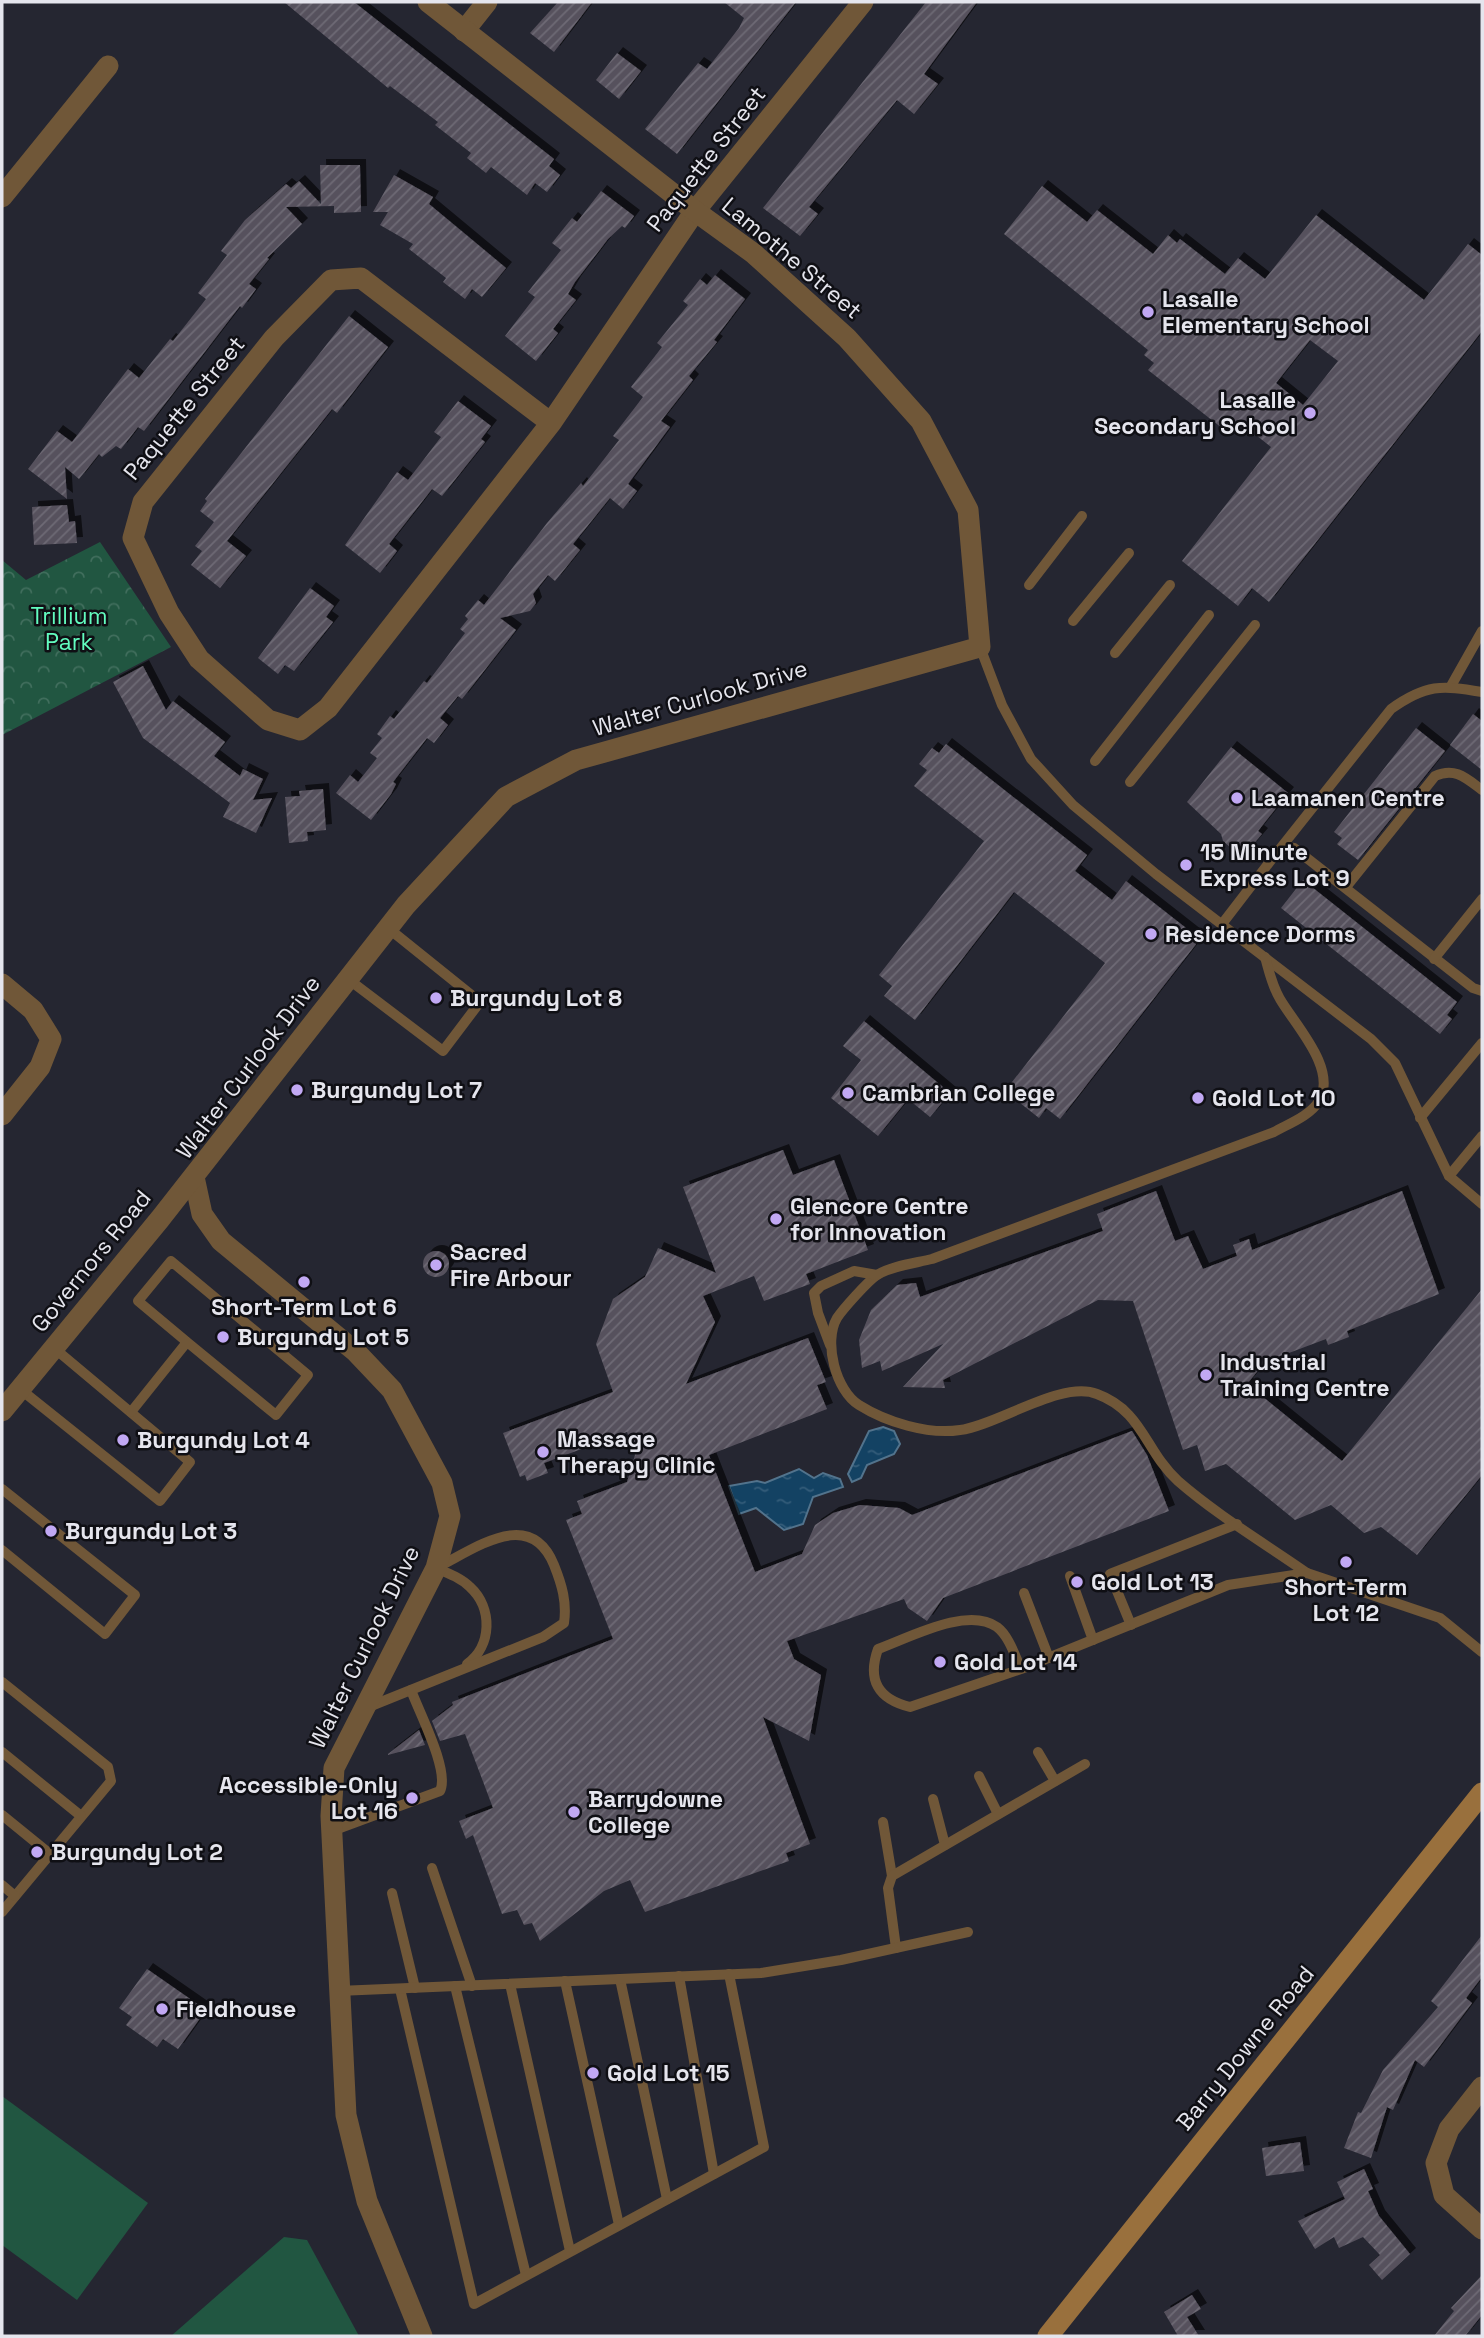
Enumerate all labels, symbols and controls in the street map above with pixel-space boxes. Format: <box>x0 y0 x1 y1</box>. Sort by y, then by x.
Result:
street label: Paquette Street <box>640 80 772 238</box>
street label: Lamothe Street <box>716 191 868 325</box>
place label: Lasalle Elementary School <box>1162 284 1370 340</box>
marker: Lasalle Elementary School <box>1140 304 1156 320</box>
street label: Paquette Street <box>117 330 251 486</box>
place label: Lasalle Secondary School <box>1094 385 1296 441</box>
marker: Lasalle Secondary School <box>1302 405 1318 421</box>
park label: Trillium Park <box>31 601 107 657</box>
street label: Walter Curlook Drive <box>589 653 811 743</box>
place label: Laamanen Centre <box>1251 783 1445 813</box>
marker: Laamanen Centre <box>1229 790 1245 806</box>
place label: 15 Minute Express Lot 9 <box>1200 837 1350 893</box>
marker: 15 Minute Express Lot 9 <box>1178 857 1194 873</box>
place label: Residence Dorms <box>1165 919 1356 949</box>
marker: Residence Dorms <box>1143 926 1159 942</box>
street label: Walter Curlook Drive <box>169 969 327 1165</box>
place label: Burgundy Lot 8 <box>450 983 622 1013</box>
marker: Burgundy Lot 8 <box>428 990 444 1006</box>
place label: Burgundy Lot 7 <box>311 1075 482 1105</box>
place label: Cambrian College <box>862 1078 1055 1108</box>
marker: Burgundy Lot 7 <box>289 1082 305 1098</box>
place label: Gold Lot 10 <box>1212 1083 1336 1113</box>
marker: Cambrian College <box>840 1085 856 1101</box>
marker: Gold Lot 10 <box>1190 1090 1206 1106</box>
street label: Governors Road <box>24 1184 158 1338</box>
place label: Glencore Centre for Innovation <box>790 1191 969 1247</box>
marker: Glencore Centre for Innovation <box>768 1211 784 1227</box>
place label: Sacred Fire Arbour <box>450 1237 572 1293</box>
marker: Sacred Fire Arbour <box>428 1257 444 1273</box>
marker: Short-Term Lot 6 <box>296 1274 312 1290</box>
place label: Short-Term Lot 6 <box>211 1292 397 1322</box>
place label: Burgundy Lot 5 <box>237 1322 409 1352</box>
marker: Burgundy Lot 5 <box>215 1329 231 1345</box>
place label: Industrial Training Centre <box>1220 1347 1390 1403</box>
marker: Industrial Training Centre <box>1198 1367 1214 1383</box>
place label: Massage Therapy Clinic <box>557 1424 716 1480</box>
place label: Burgundy Lot 4 <box>137 1425 310 1455</box>
marker: Burgundy Lot 4 <box>115 1432 131 1448</box>
marker: Massage Therapy Clinic <box>535 1444 551 1460</box>
place label: Burgundy Lot 3 <box>65 1516 237 1546</box>
marker: Burgundy Lot 3 <box>43 1523 59 1539</box>
street label: Walter Curlook Drive <box>302 1541 426 1753</box>
marker: Short-Term Lot 12 <box>1338 1554 1354 1570</box>
place label: Gold Lot 13 <box>1091 1567 1214 1597</box>
place label: Short-Term Lot 12 <box>1285 1572 1407 1628</box>
marker: Gold Lot 13 <box>1069 1574 1085 1590</box>
place label: Gold Lot 14 <box>954 1647 1078 1677</box>
marker: Gold Lot 14 <box>932 1654 948 1670</box>
place label: Accessible-Only Lot 16 <box>219 1770 398 1826</box>
place label: Barrydowne College <box>588 1784 723 1840</box>
marker: Accessible-Only Lot 16 <box>404 1790 420 1806</box>
marker: Barrydowne College <box>566 1804 582 1820</box>
place label: Burgundy Lot 2 <box>51 1837 223 1867</box>
marker: Burgundy Lot 2 <box>29 1844 45 1860</box>
street label: Barry Downe Road <box>1169 1959 1321 2137</box>
place label: Fieldhouse <box>176 1994 296 2024</box>
marker: Fieldhouse <box>154 2001 170 2017</box>
place label: Gold Lot 15 <box>607 2058 730 2088</box>
marker: Gold Lot 15 <box>585 2065 601 2081</box>

